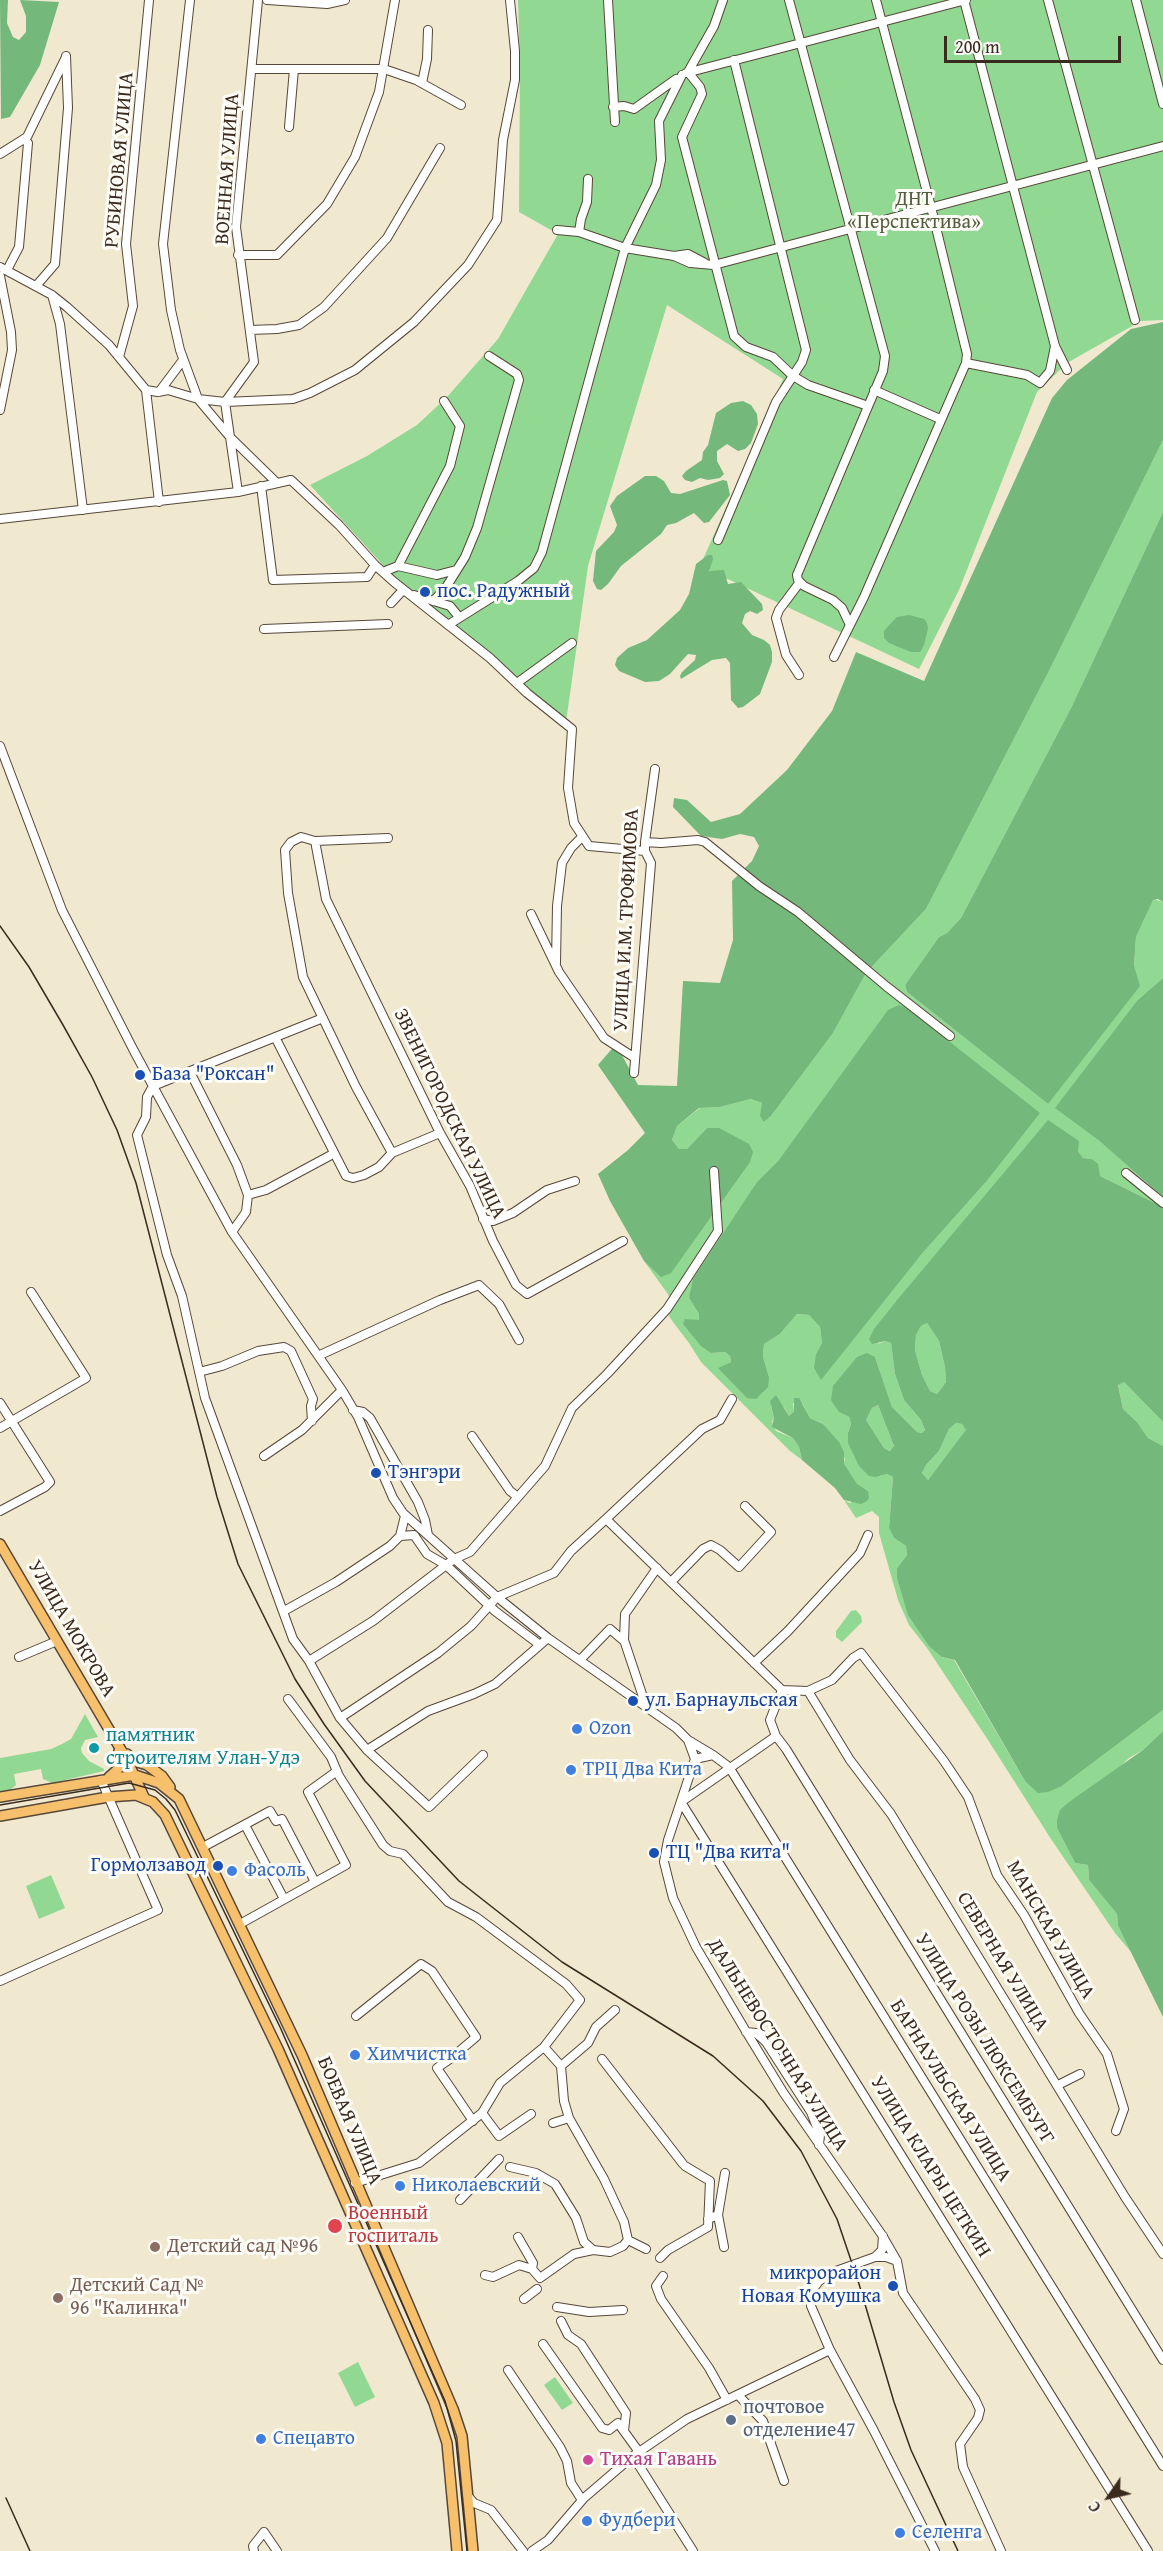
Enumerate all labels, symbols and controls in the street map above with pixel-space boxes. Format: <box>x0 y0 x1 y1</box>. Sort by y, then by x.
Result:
scale bar <box>947 24 1124 62</box>
text: 200 m <box>955 33 1000 60</box>
street label: РУБИНОВАЯ УЛИЦА <box>100 71 140 249</box>
street label: ВОЕННАЯ УЛИЦА <box>211 92 245 246</box>
park label: ДНТ «Перспектива» <box>847 188 981 235</box>
place label: пос. Радужный <box>437 580 570 604</box>
marker: пос. Радужный <box>418 585 432 599</box>
street label: УЛИЦА И.М. ТРОФИМОВА <box>609 808 645 1032</box>
street label: ЗВЕНИГОРОДСКАЯ УЛИЦА <box>388 1005 510 1223</box>
place label: База "Роксан" <box>152 1063 274 1087</box>
marker: База "Роксан" <box>133 1068 147 1082</box>
place label: Тэнгэри <box>388 1461 461 1485</box>
marker: Тэнгэри <box>369 1466 383 1480</box>
street label: УЛИЦА МОКРОВА <box>22 1556 120 1702</box>
place label: ул. Барнаульская <box>645 1689 798 1713</box>
marker: ул. Барнаульская <box>626 1694 640 1708</box>
place label: Ozon <box>589 1717 631 1741</box>
marker: Ozon <box>570 1722 584 1736</box>
place label: памятник строителям Улан-Удэ <box>106 1724 300 1771</box>
marker: памятник строителям Улан-Удэ <box>87 1741 101 1755</box>
place label: ТРЦ Два Кита <box>583 1758 702 1782</box>
marker: ТРЦ Два Кита <box>564 1763 578 1777</box>
place label: ТЦ "Два кита" <box>666 1841 790 1865</box>
marker: ТЦ "Два кита" <box>647 1846 661 1860</box>
place label: Гормолзавод <box>91 1854 206 1878</box>
street label: МАНСКАЯ УЛИЦА <box>1001 1856 1099 2004</box>
marker: Гормолзавод <box>211 1859 225 1873</box>
place label: Фасоль <box>244 1859 306 1883</box>
marker: Фасоль <box>225 1864 239 1878</box>
street label: СЕВЕРНАЯ УЛИЦА <box>951 1888 1053 2036</box>
street label: УЛИЦА РОЗЫ ЛЮКСЕМБУРГ <box>909 1929 1059 2149</box>
street label: ДАЛЬНЕВОСТОЧНАЯ УЛИЦА <box>701 1934 853 2156</box>
street label: БАРНАУЛЬСКАЯ УЛИЦА <box>884 1995 1016 2187</box>
place label: Химчистка <box>367 2043 467 2067</box>
marker: Химчистка <box>348 2048 362 2062</box>
street label: БОЕВАЯ УЛИЦА <box>311 2053 387 2189</box>
street label: УЛИЦА КЛАРЫ ЦЕТКИН <box>865 2072 995 2262</box>
place label: Николаевский <box>412 2174 541 2198</box>
marker: Николаевский <box>393 2179 407 2193</box>
place label: Военный госпиталь <box>348 2202 438 2249</box>
marker: Военный госпиталь <box>326 2217 344 2235</box>
place label: Детский сад №96 <box>167 2235 318 2259</box>
marker: Детский сад №96 <box>148 2240 162 2254</box>
place label: микрорайон Новая Комушка <box>742 2262 881 2309</box>
place label: Детский Сад № 96 "Калинка" <box>70 2274 204 2321</box>
marker: микрорайон Новая Комушка <box>886 2279 900 2293</box>
marker: Детский Сад № 96 "Калинка" <box>51 2291 65 2305</box>
place label: почтовое отделение47 <box>743 2396 856 2443</box>
marker: почтовое отделение47 <box>724 2413 738 2427</box>
place label: Спецавто <box>273 2427 355 2451</box>
marker: Спецавто <box>254 2432 268 2446</box>
place label: Тихая Гавань <box>600 2448 717 2472</box>
marker: Тихая Гавань <box>581 2453 595 2467</box>
north arrow <box>1079 2467 1139 2527</box>
text: С <box>1082 2497 1107 2518</box>
place label: Фудбери <box>599 2509 675 2533</box>
marker: Фудбери <box>580 2514 594 2528</box>
place label: Селенга <box>912 2521 982 2545</box>
marker: Селенга <box>893 2526 907 2540</box>

